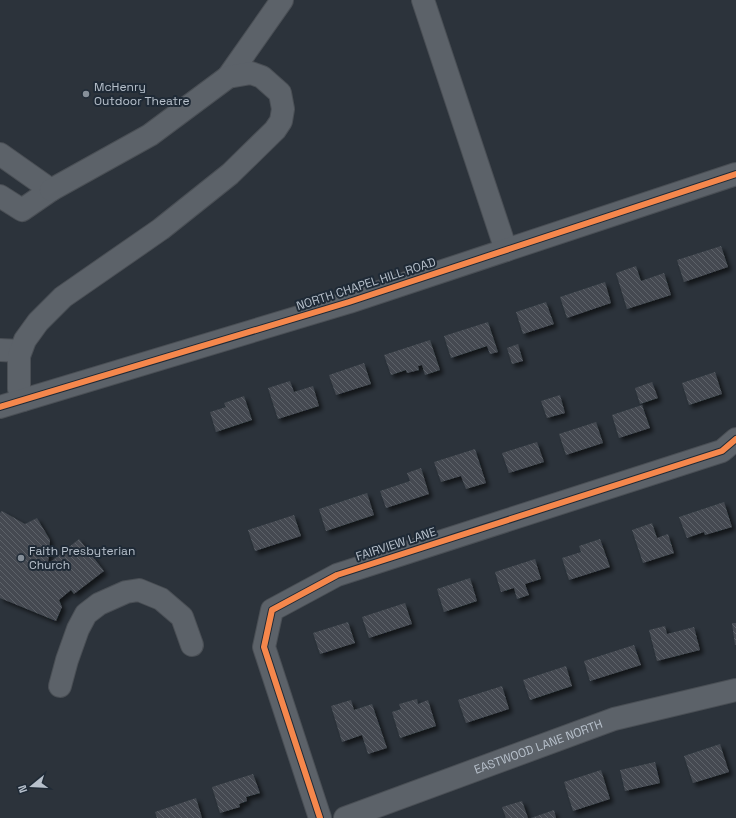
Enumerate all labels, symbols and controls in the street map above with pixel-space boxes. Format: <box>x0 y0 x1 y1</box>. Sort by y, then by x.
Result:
place label: McHenry Outdoor Theatre <box>94 79 190 109</box>
marker: McHenry Outdoor Theatre <box>81 89 91 99</box>
street label: NORTH CHAPEL HILL ROAD <box>294 254 438 314</box>
street label: FAIRVIEW LANE <box>354 523 438 564</box>
place label: Faith Presbyterian Church <box>29 543 135 573</box>
marker: Faith Presbyterian Church <box>16 553 26 563</box>
street label: EASTWOOD LANE NORTH <box>472 716 605 778</box>
north arrow <box>12 766 52 806</box>
text: N <box>15 783 30 795</box>

